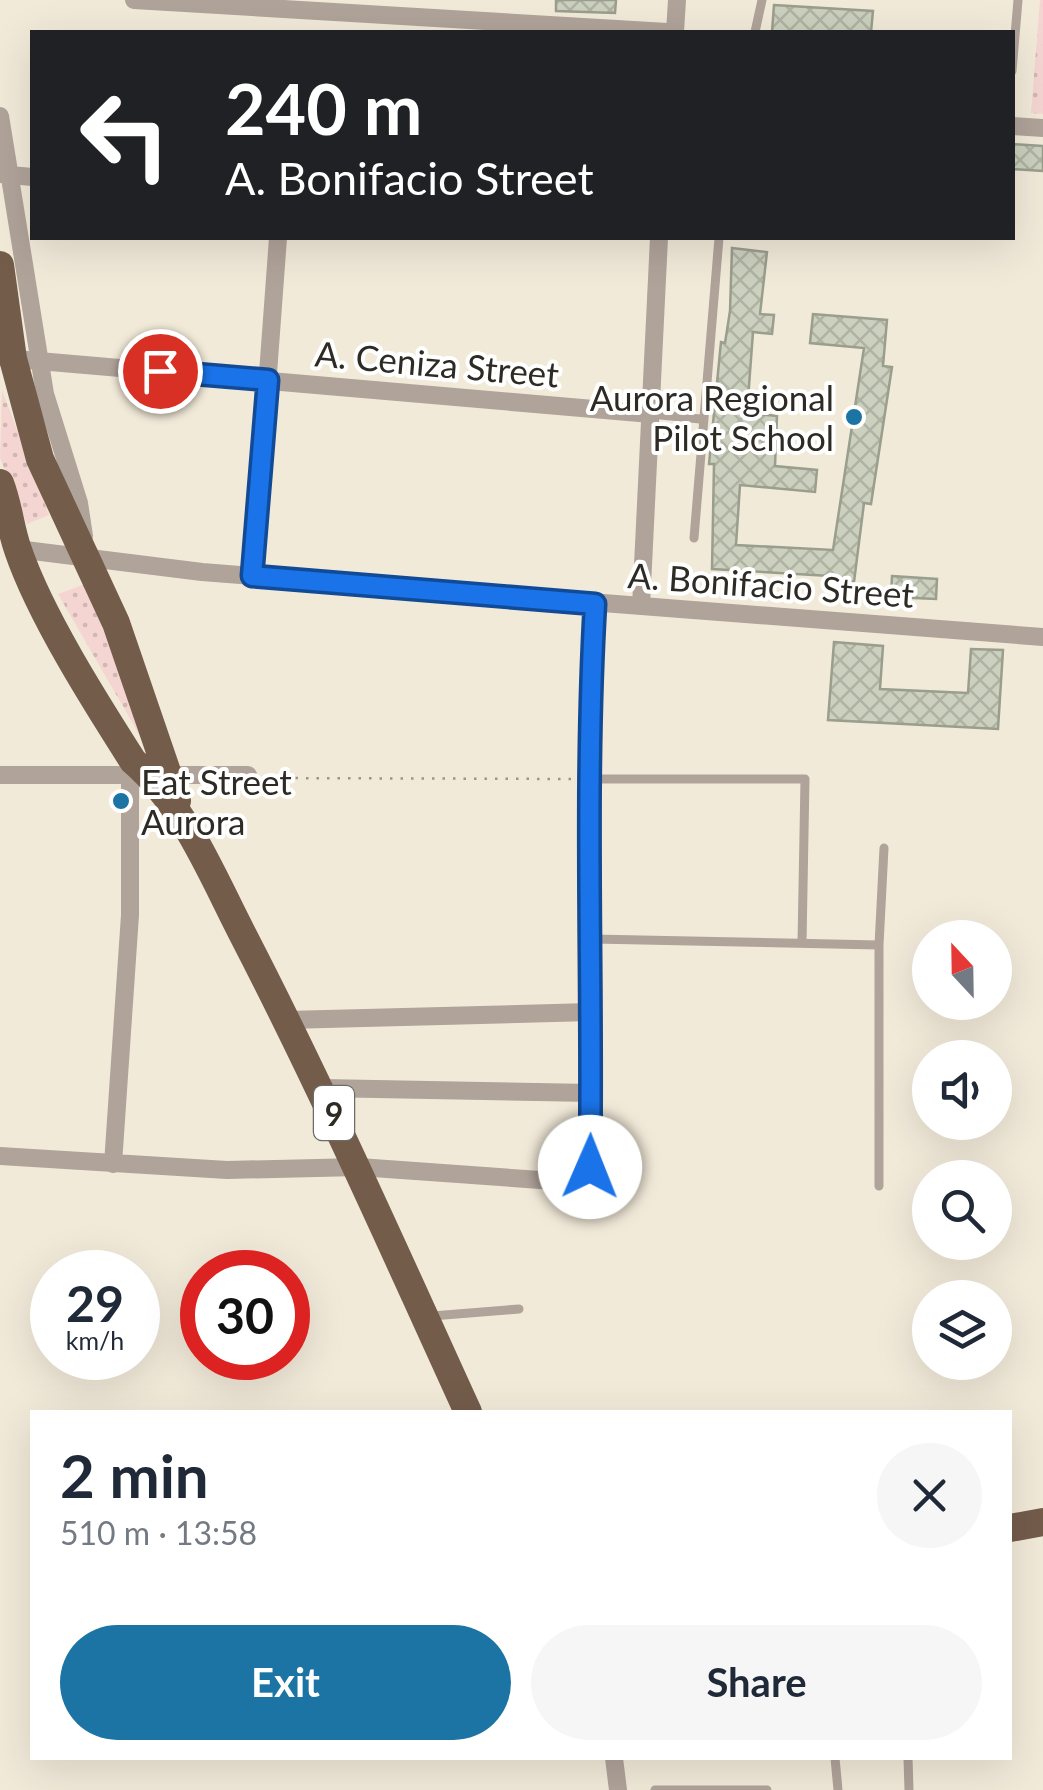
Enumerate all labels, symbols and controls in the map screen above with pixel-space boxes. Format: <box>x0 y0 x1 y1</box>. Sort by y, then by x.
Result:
text: 240 m <box>225 66 422 150</box>
icon: left <box>60 70 190 200</box>
text: A. Bonifacio Street <box>225 151 594 205</box>
pin <box>118 329 203 414</box>
street label: A. Ceniza Street <box>313 331 561 395</box>
icon: arrive <box>133 344 188 399</box>
place label: Aurora Regional Pilot School <box>590 376 834 458</box>
marker: Aurora Regional Pilot School <box>843 406 865 428</box>
street label: A. Bonifacio Street <box>627 553 916 615</box>
place label: Eat Street Aurora <box>141 760 292 842</box>
marker: Eat Street Aurora <box>110 790 132 812</box>
north arrow <box>912 920 1012 1020</box>
map controls <box>912 920 1012 1380</box>
button: sound <box>912 1040 1012 1140</box>
road number: 9 <box>314 1086 354 1140</box>
position arrow <box>538 1115 642 1219</box>
button: search <box>912 1160 1012 1260</box>
speed limit sign: 30 <box>180 1250 310 1380</box>
text: 29 <box>66 1273 124 1333</box>
button: layers <box>912 1280 1012 1380</box>
text: km/h <box>66 1325 124 1355</box>
text: 2 min <box>60 1439 209 1511</box>
button: close <box>877 1443 982 1548</box>
text: 510 m · 13:58 <box>60 1513 257 1552</box>
button: Exit <box>60 1625 511 1740</box>
button: Share <box>531 1625 982 1740</box>

